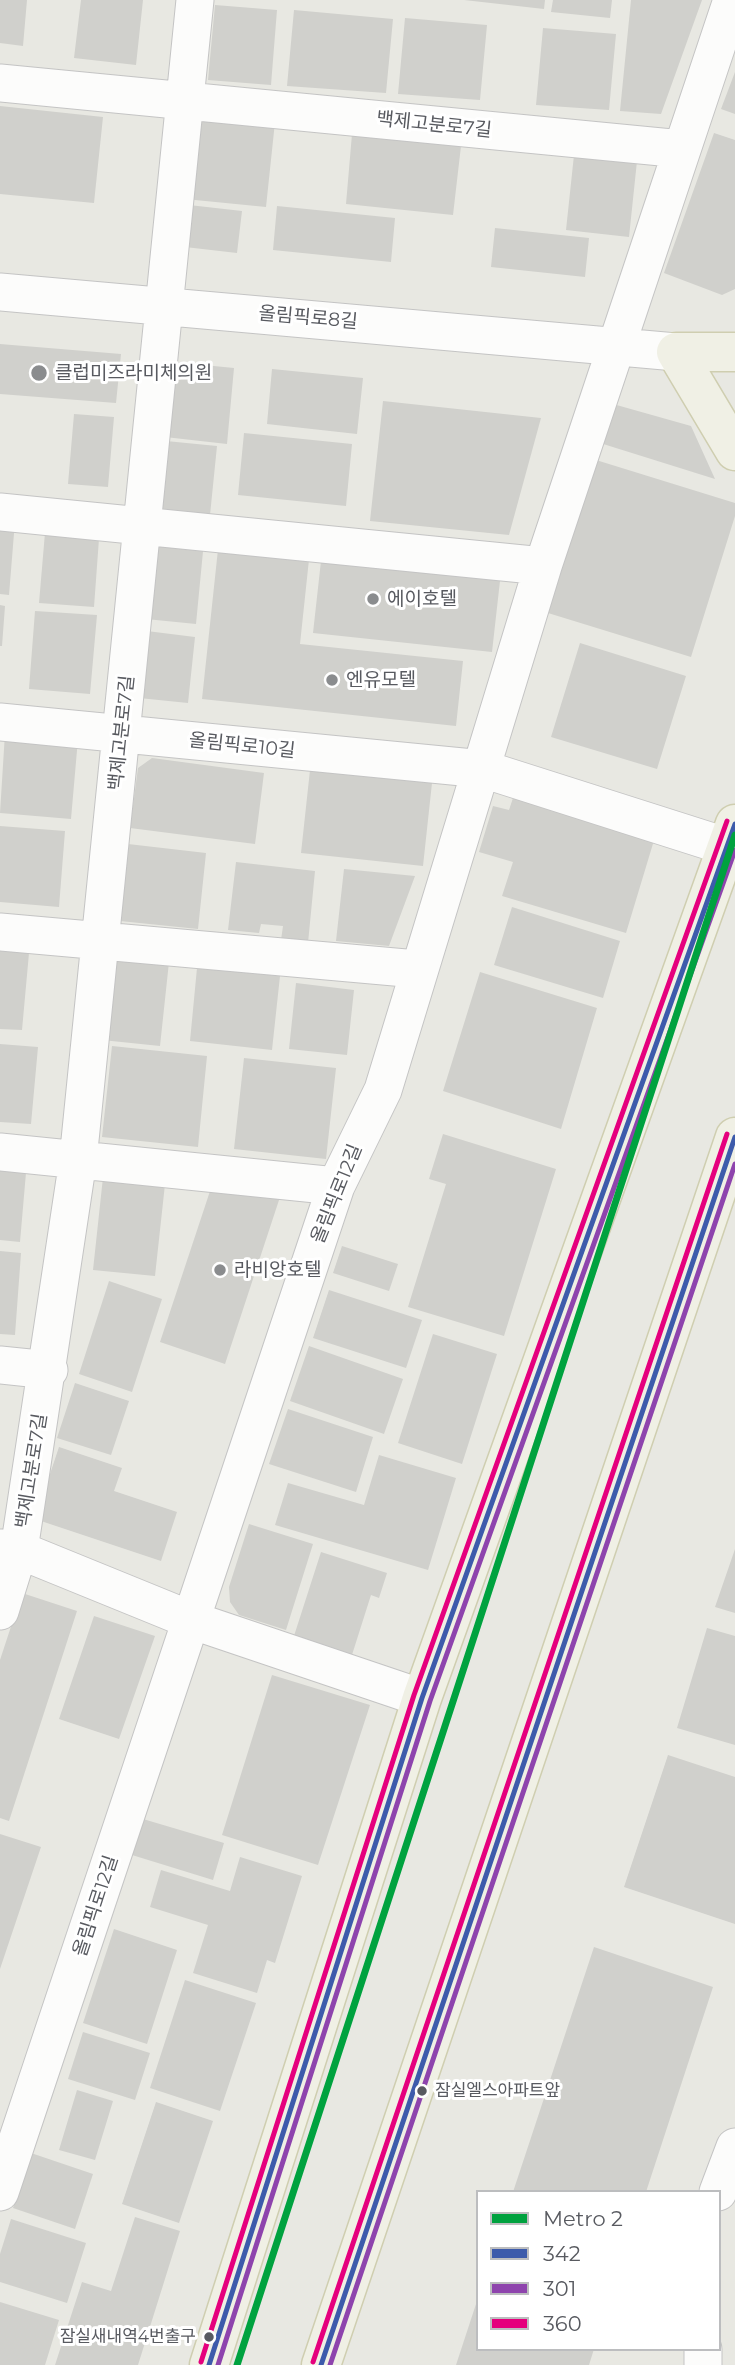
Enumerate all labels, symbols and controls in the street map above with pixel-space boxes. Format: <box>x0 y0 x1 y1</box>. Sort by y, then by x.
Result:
street label: 백제고분로7길 <box>375 108 493 142</box>
street label: 올림픽로8길 <box>257 302 359 334</box>
place label: 클럽미즈라미체의원 <box>55 362 212 384</box>
marker: 클럽미즈라미체의원 <box>29 363 49 383</box>
place label: 에이호텔 <box>387 588 457 610</box>
marker: 에이호텔 <box>365 591 381 607</box>
place label: 엔유모텔 <box>346 669 416 691</box>
marker: 엔유모텔 <box>324 672 340 688</box>
street label: 백제고분로7길 <box>105 674 139 792</box>
street label: 올림픽로10길 <box>188 729 296 763</box>
street label: 올림픽로12길 <box>307 1141 367 1247</box>
place label: 라비앙호텔 <box>234 1259 321 1281</box>
marker: 라비앙호텔 <box>212 1262 228 1278</box>
street label: 백제고분로7길 <box>12 1412 52 1530</box>
street label: 올림픽로12길 <box>69 1853 123 1959</box>
place label: 잠실엘스아파트앞 <box>435 2081 560 2101</box>
marker: 잠실엘스아파트앞 <box>415 2084 429 2098</box>
legend <box>476 2190 721 2351</box>
text: Metro 2 <box>543 2206 623 2231</box>
text: 342 <box>543 2241 581 2266</box>
text: 301 <box>543 2276 576 2301</box>
text: 360 <box>543 2311 582 2336</box>
place label: 잠실새내역4번출구 <box>60 2327 196 2347</box>
marker: 잠실새내역4번출구 <box>202 2330 216 2344</box>

